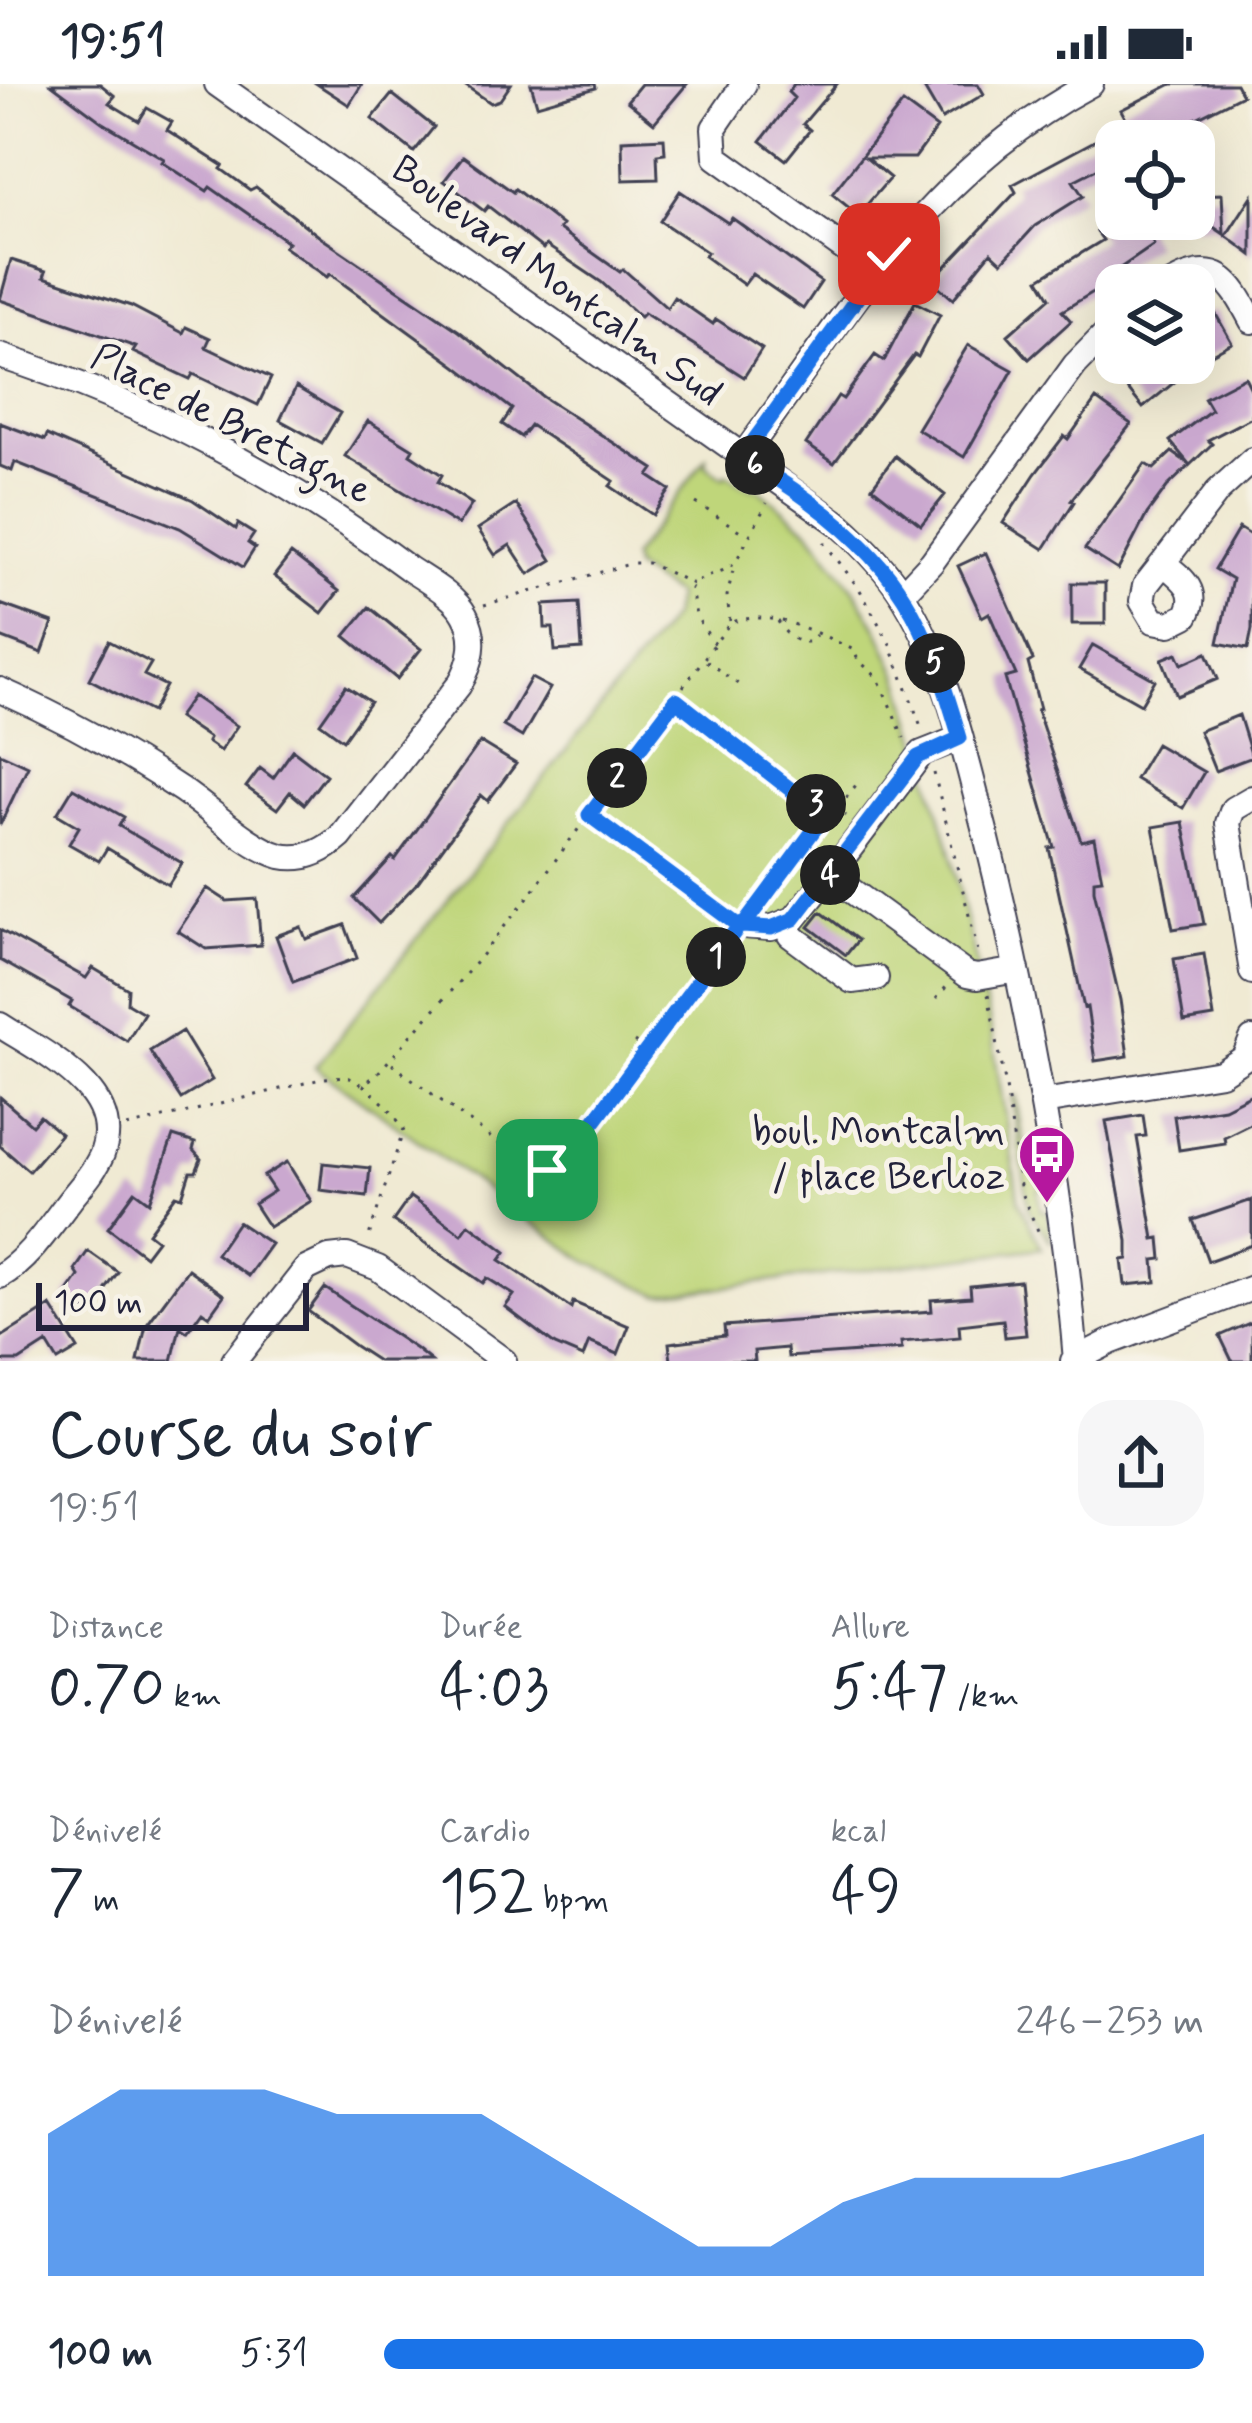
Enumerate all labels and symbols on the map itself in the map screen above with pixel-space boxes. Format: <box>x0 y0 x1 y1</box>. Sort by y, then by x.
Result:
street label: Boulevard Montcalm Sud <box>380 145 732 419</box>
pin <box>838 203 940 305</box>
street label: Place de Bretagne <box>81 332 380 520</box>
pin: 6 <box>725 435 785 495</box>
pin: 5 <box>905 633 965 693</box>
pin: 2 <box>587 748 647 808</box>
pin: 3 <box>786 774 846 834</box>
pin: 4 <box>800 845 860 905</box>
pin: 1 <box>686 927 746 987</box>
place label: boul. Montcalm / place Berlioz <box>752 1107 1005 1203</box>
pin <box>496 1119 598 1221</box>
bus stop icon: boul. Montcalm / place Berlioz <box>1016 1123 1078 1205</box>
scale bar <box>36 1277 309 1330</box>

